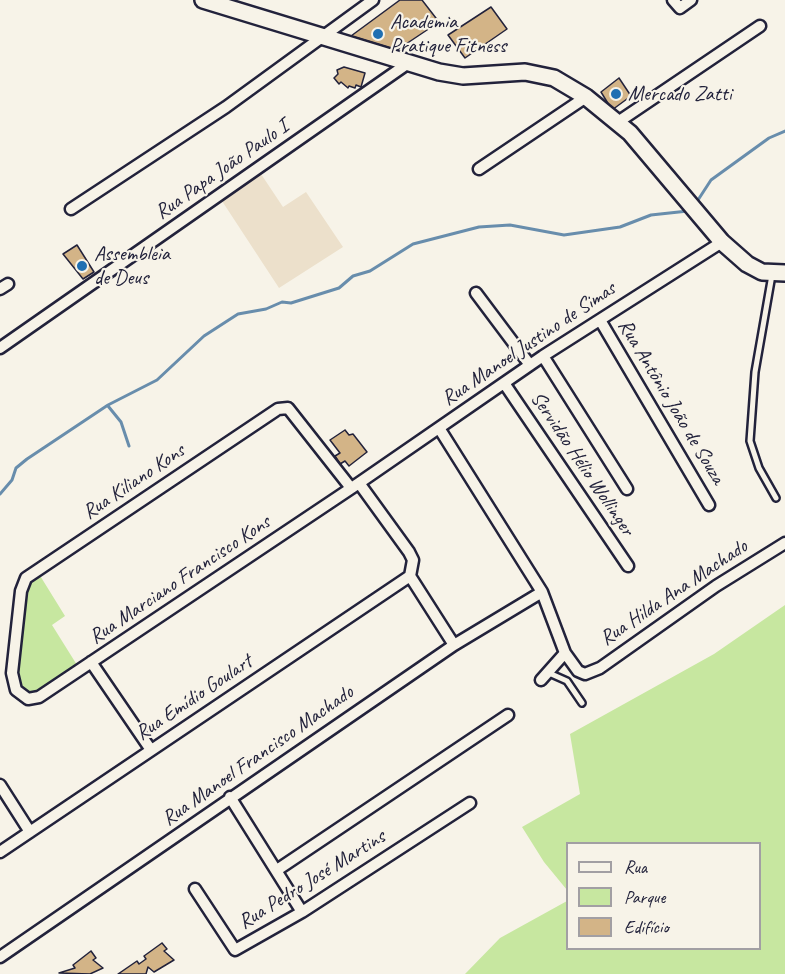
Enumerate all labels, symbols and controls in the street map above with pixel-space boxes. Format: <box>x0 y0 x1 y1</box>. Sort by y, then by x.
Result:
place label: Academia Pratique Fitness <box>390 9 506 59</box>
marker: Academia Pratique Fitness <box>371 27 385 41</box>
place label: Mercado Zatti <box>628 81 732 107</box>
marker: Mercado Zatti <box>609 87 623 101</box>
street label: Rua Papa João Paulo I <box>150 115 294 225</box>
place label: Assembleia de Deus <box>94 241 170 291</box>
marker: Assembleia de Deus <box>75 259 89 273</box>
street label: Rua Manoel Justino de Simas <box>437 276 621 412</box>
street label: Rua Antônio João de Souza <box>612 315 730 489</box>
street label: Servidão Hélio Wollinger <box>524 387 640 541</box>
street label: Rua Kiliano Kons <box>78 439 190 525</box>
street label: Rua Marciano Francisco Kons <box>85 510 275 650</box>
street label: Rua Hilda Ana Machado <box>595 534 753 652</box>
street label: Rua Emídio Goulart <box>131 650 257 746</box>
street label: Rua Manoel Francisco Machado <box>157 680 359 832</box>
street label: Rua Pedro José Martins <box>234 825 390 935</box>
legend <box>566 842 761 950</box>
text: Rua <box>624 856 647 878</box>
text: Parque <box>624 886 665 908</box>
text: Edifício <box>624 916 669 938</box>

